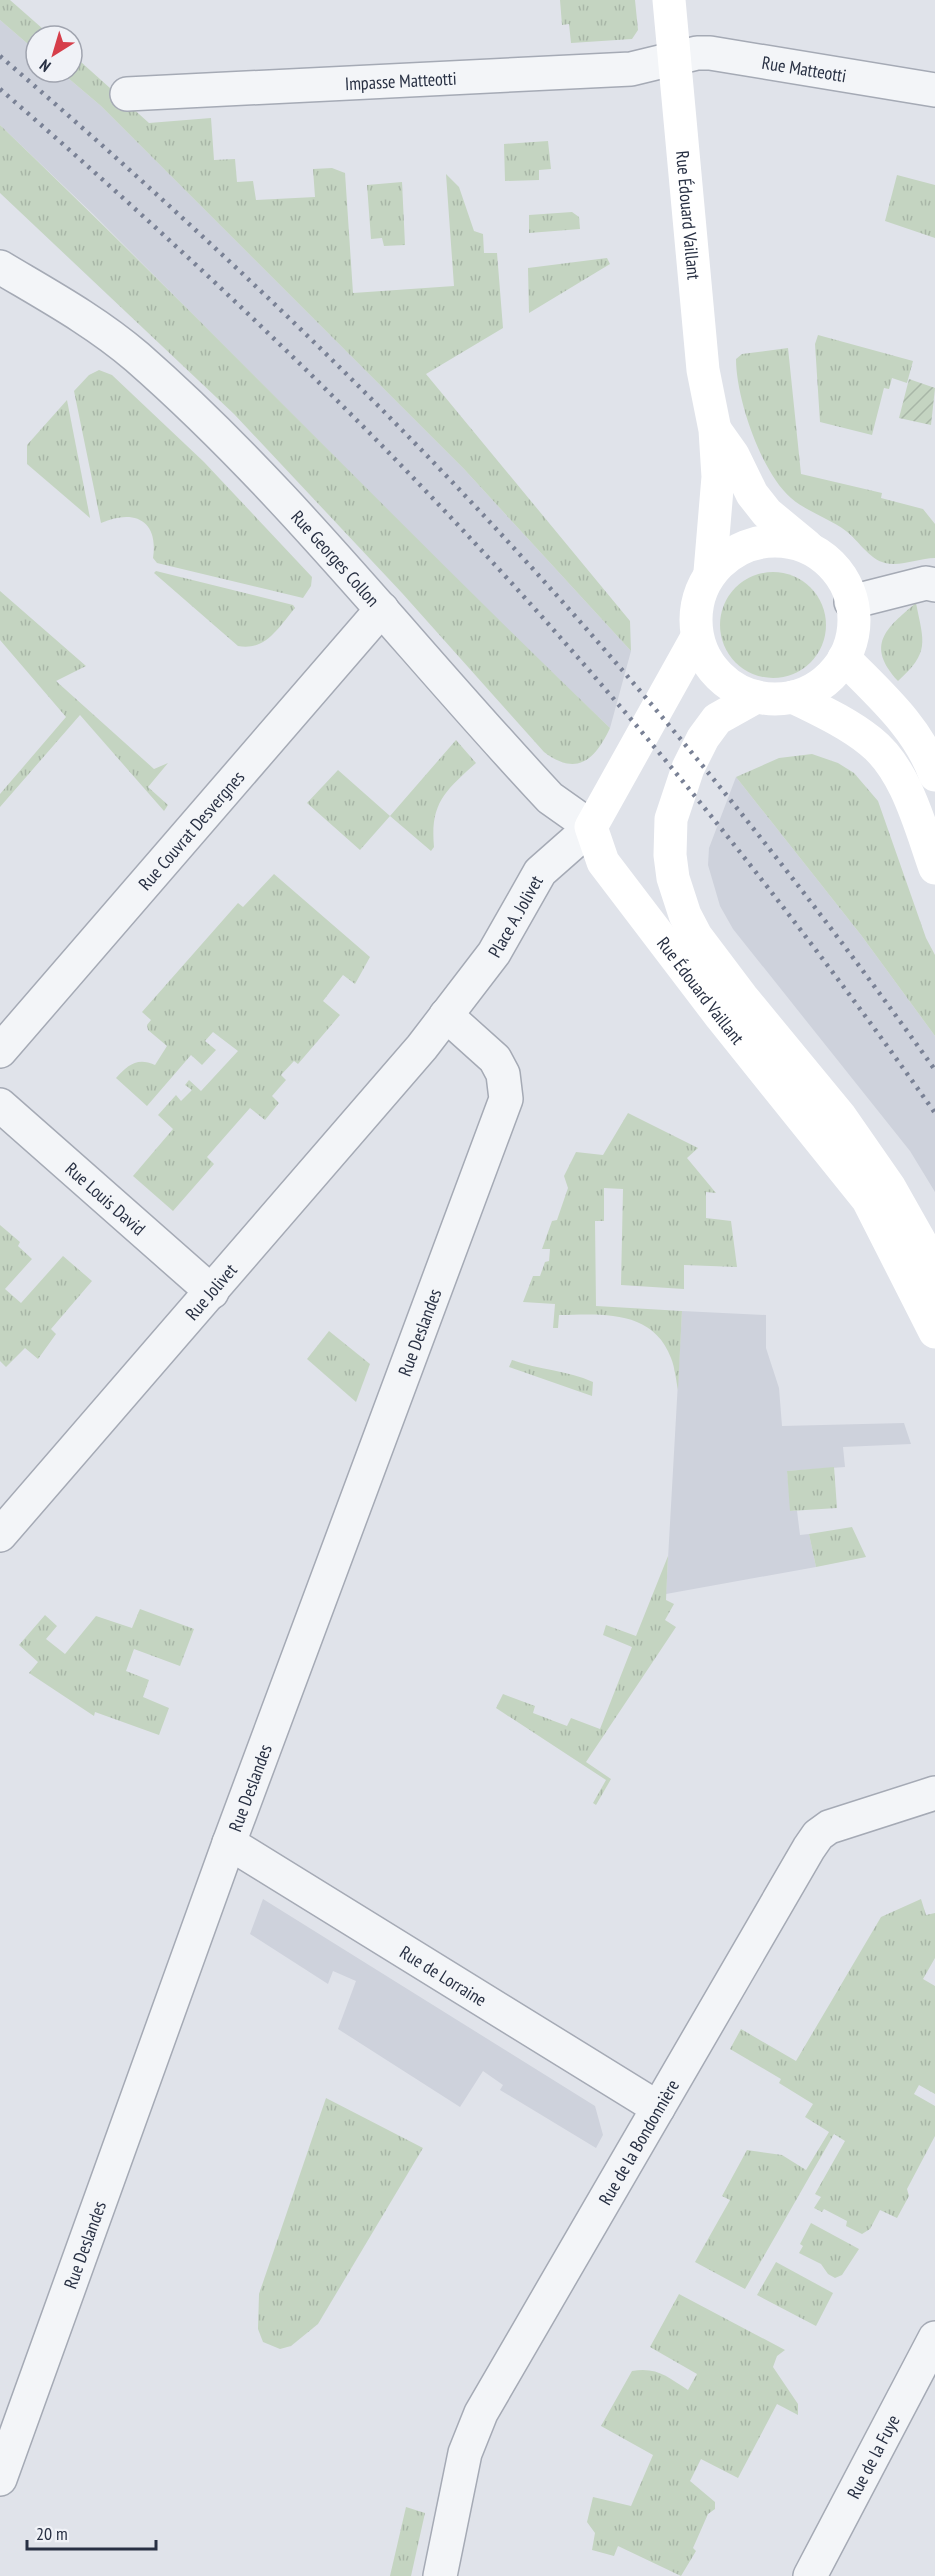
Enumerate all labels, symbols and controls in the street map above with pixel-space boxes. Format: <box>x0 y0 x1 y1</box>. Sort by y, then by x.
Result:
north arrow <box>24 24 84 84</box>
street label: Rue Matteotti <box>760 50 848 87</box>
text: N <box>36 55 54 77</box>
street label: Impasse Matteotti <box>344 66 457 95</box>
street label: Rue Édouard Vaillant <box>671 150 706 281</box>
street label: Rue Georges Collon <box>287 505 385 611</box>
street label: Rue Couvrat Desvergnes <box>133 766 249 895</box>
street label: Place A. Jolivet <box>483 871 547 961</box>
street label: Rue Édouard Vaillant <box>652 932 750 1049</box>
street label: Rue Louis David <box>61 1157 151 1240</box>
street label: Rue Jolivet <box>180 1258 241 1324</box>
street label: Rue Deslandes <box>392 1285 446 1379</box>
street label: Rue Deslandes <box>223 1741 276 1834</box>
street label: Rue de Lorraine <box>396 1940 491 2011</box>
street label: Rue de la Bondonnière <box>593 2075 684 2209</box>
street label: Rue Deslandes <box>58 2198 111 2292</box>
street label: Rue de la Fuye <box>841 2411 904 2502</box>
scale bar <box>27 2513 156 2551</box>
text: 20 m <box>36 2522 68 2545</box>

